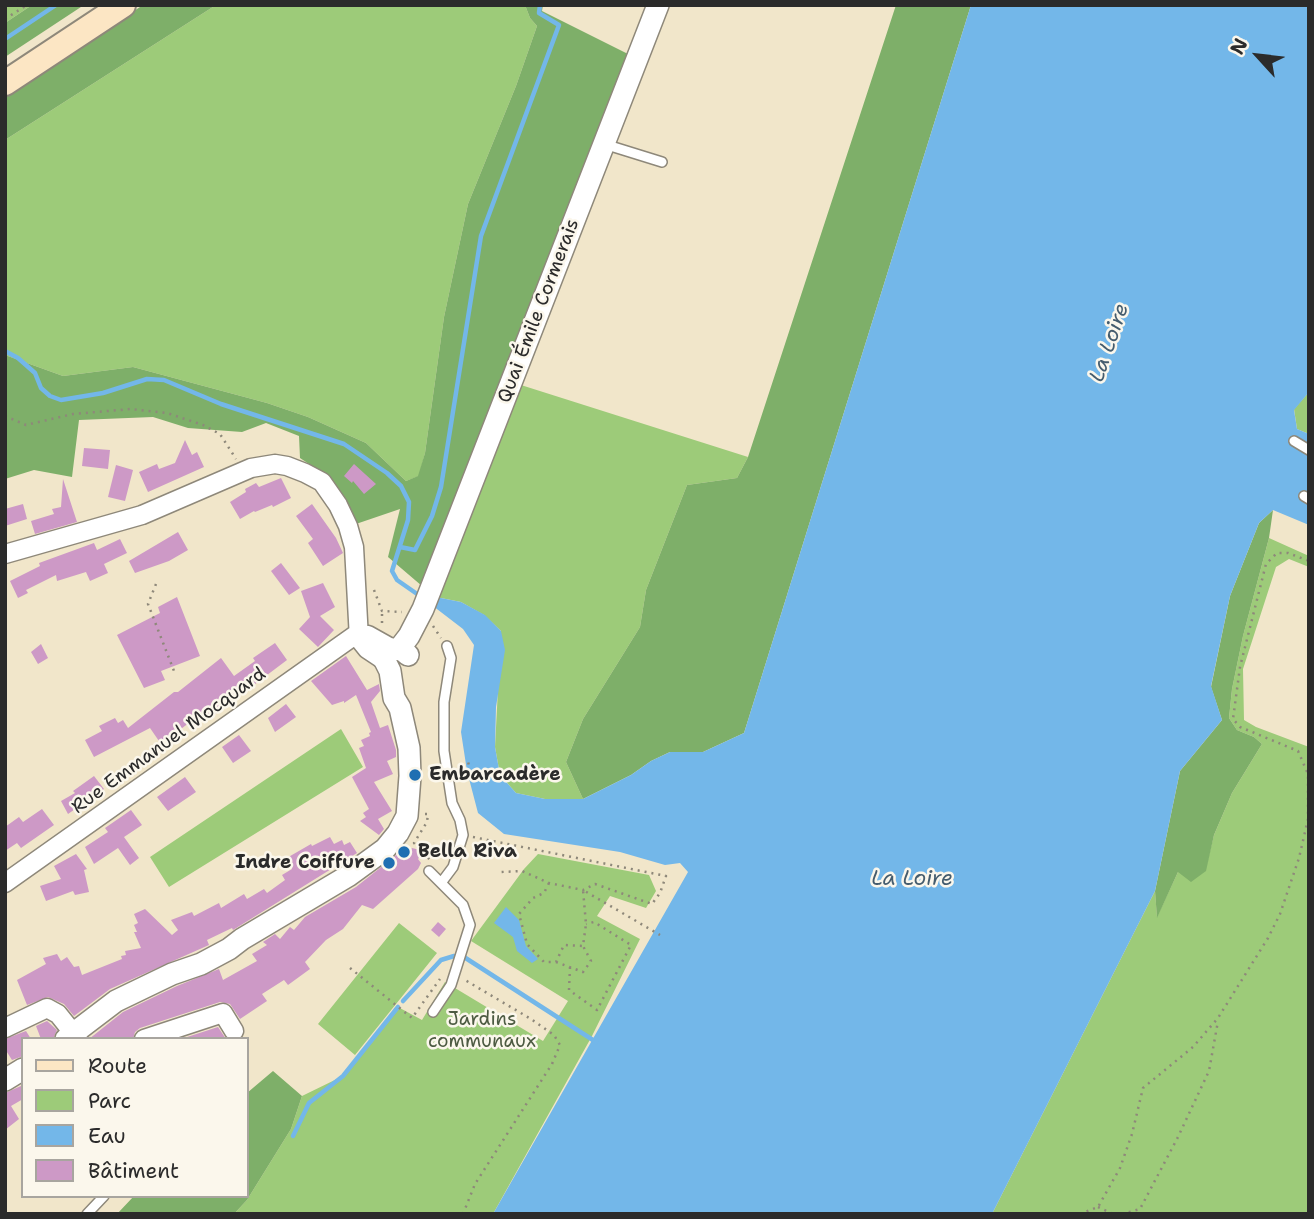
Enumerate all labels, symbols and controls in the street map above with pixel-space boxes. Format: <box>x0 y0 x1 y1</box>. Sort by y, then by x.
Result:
north arrow <box>1223 21 1293 91</box>
text: N <box>1224 34 1253 59</box>
street label: Quai Émile Cormerais <box>493 216 585 406</box>
water label: La Loire <box>1085 300 1135 386</box>
street label: Rue Emmanuel Mocquard <box>68 663 270 819</box>
place label: Embarcadère <box>429 764 561 786</box>
marker: Embarcadère <box>407 767 423 783</box>
place label: Bella Riva <box>418 841 517 863</box>
marker: Bella Riva <box>396 844 412 860</box>
place label: Indre Coiffure <box>235 852 375 874</box>
marker: Indre Coiffure <box>381 855 397 871</box>
water label: La Loire <box>871 867 953 893</box>
park label: Jardins communaux <box>428 1009 536 1053</box>
legend <box>21 1037 248 1198</box>
text: Route <box>88 1052 147 1080</box>
text: Parc <box>88 1087 131 1115</box>
text: Eau <box>88 1122 126 1150</box>
text: Bâtiment <box>88 1157 179 1185</box>

